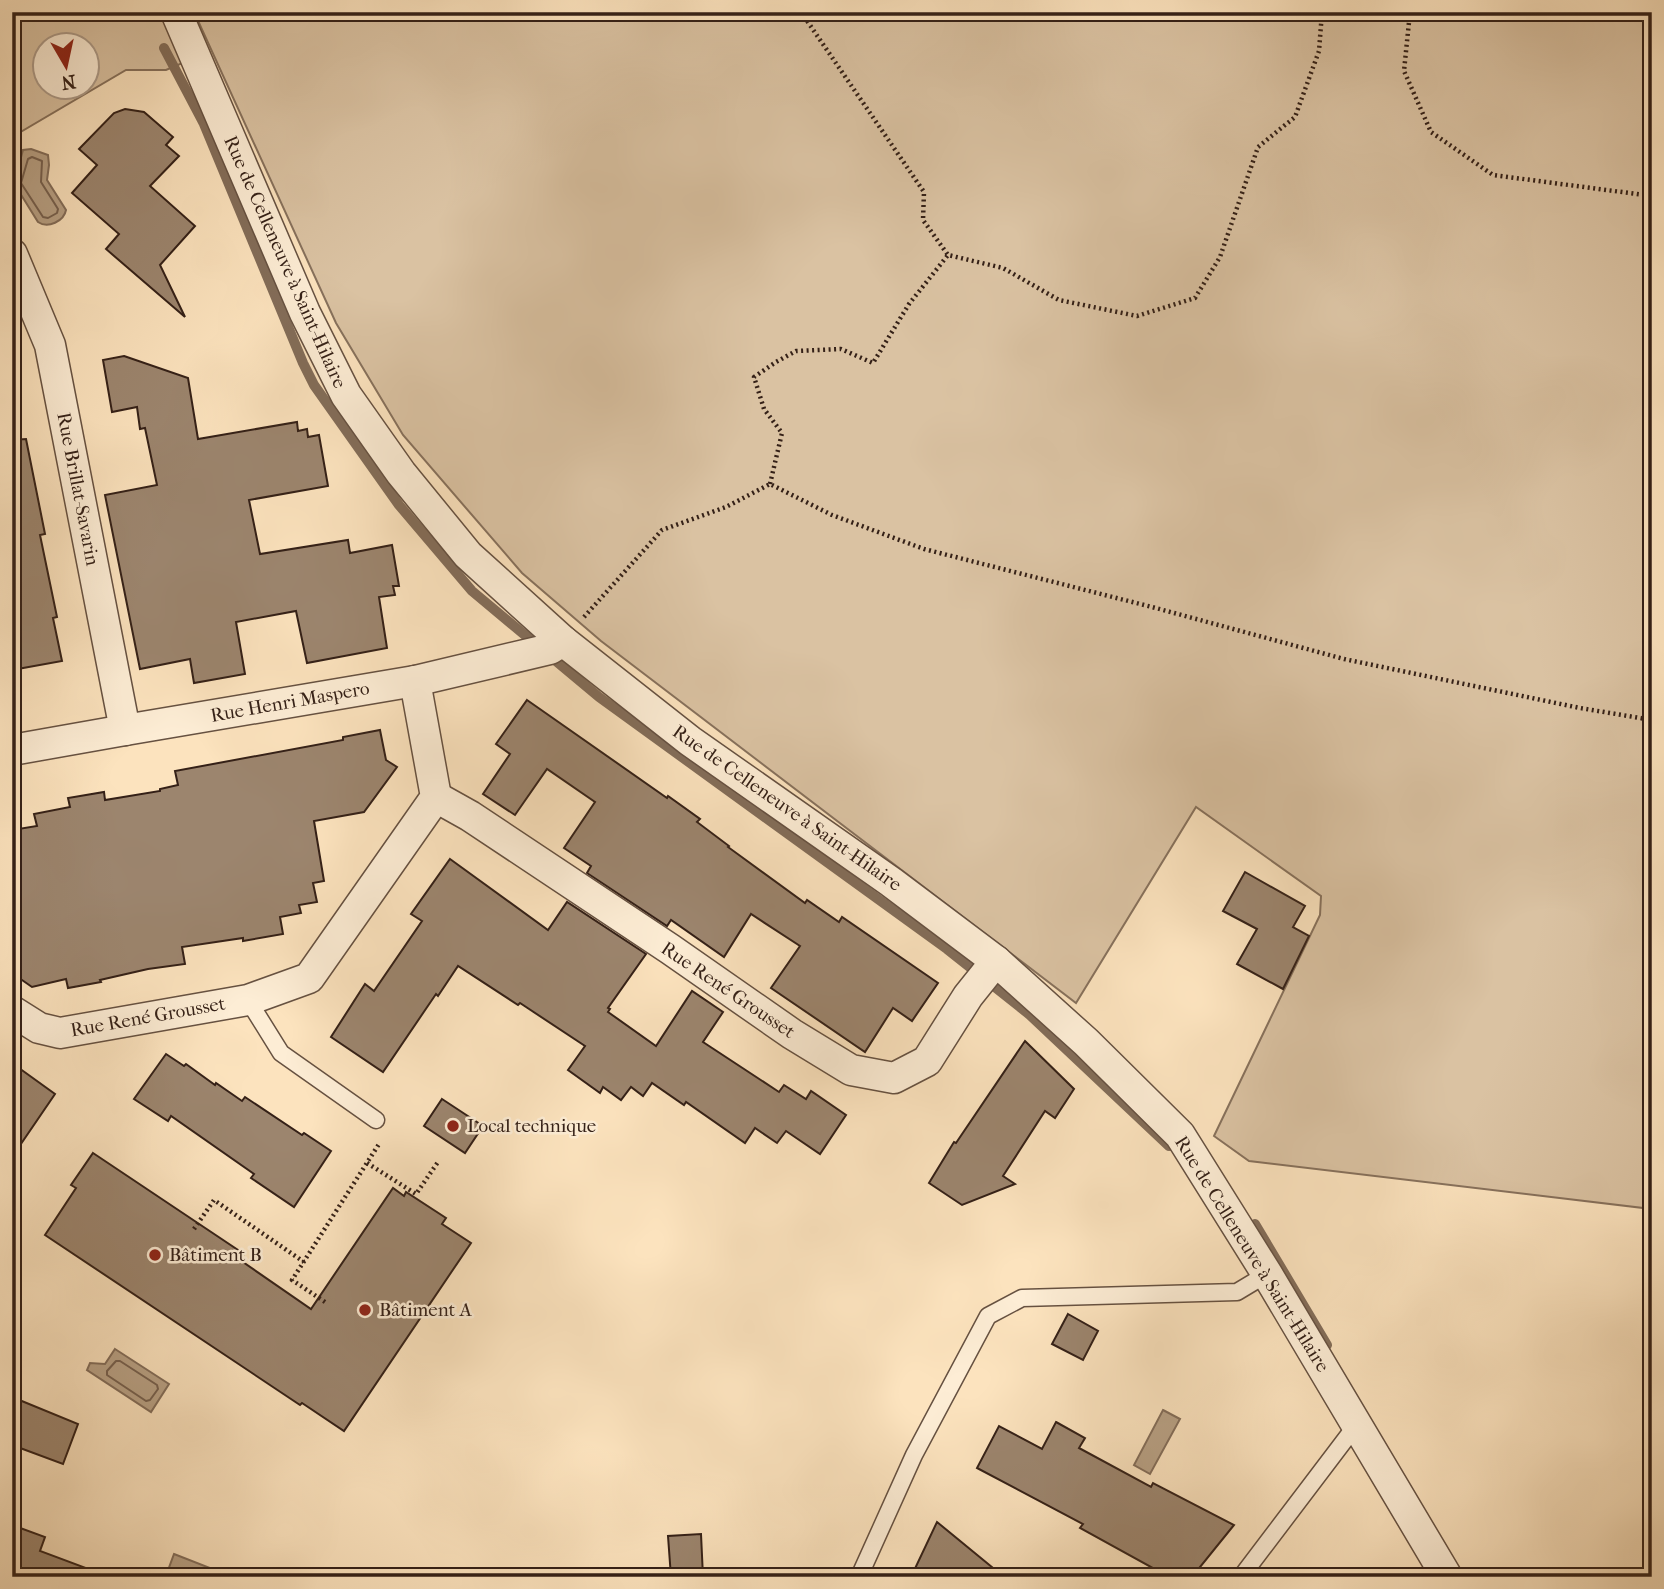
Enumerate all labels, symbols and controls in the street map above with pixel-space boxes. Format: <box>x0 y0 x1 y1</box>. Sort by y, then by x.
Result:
north arrow <box>32 32 102 102</box>
text: N <box>59 70 77 94</box>
street label: Rue de Celleneuve à Saint-Hilaire <box>219 132 351 392</box>
street label: Rue Brillat-Savarin <box>52 410 104 568</box>
street label: Rue Henri Maspero <box>209 677 372 727</box>
street label: Rue de Celleneuve à Saint-Hilaire <box>668 720 906 896</box>
street label: Rue René Grousset <box>657 937 799 1043</box>
street label: Rue René Grousset <box>69 993 227 1041</box>
place label: Local technique <box>467 1115 596 1137</box>
marker: Local technique <box>445 1118 461 1134</box>
street label: Rue de Celleneuve à Saint-Hilaire <box>1170 1132 1334 1376</box>
place label: Bâtiment B <box>169 1244 262 1266</box>
marker: Bâtiment B <box>147 1247 163 1263</box>
place label: Bâtiment A <box>379 1299 472 1321</box>
marker: Bâtiment A <box>357 1302 373 1318</box>

